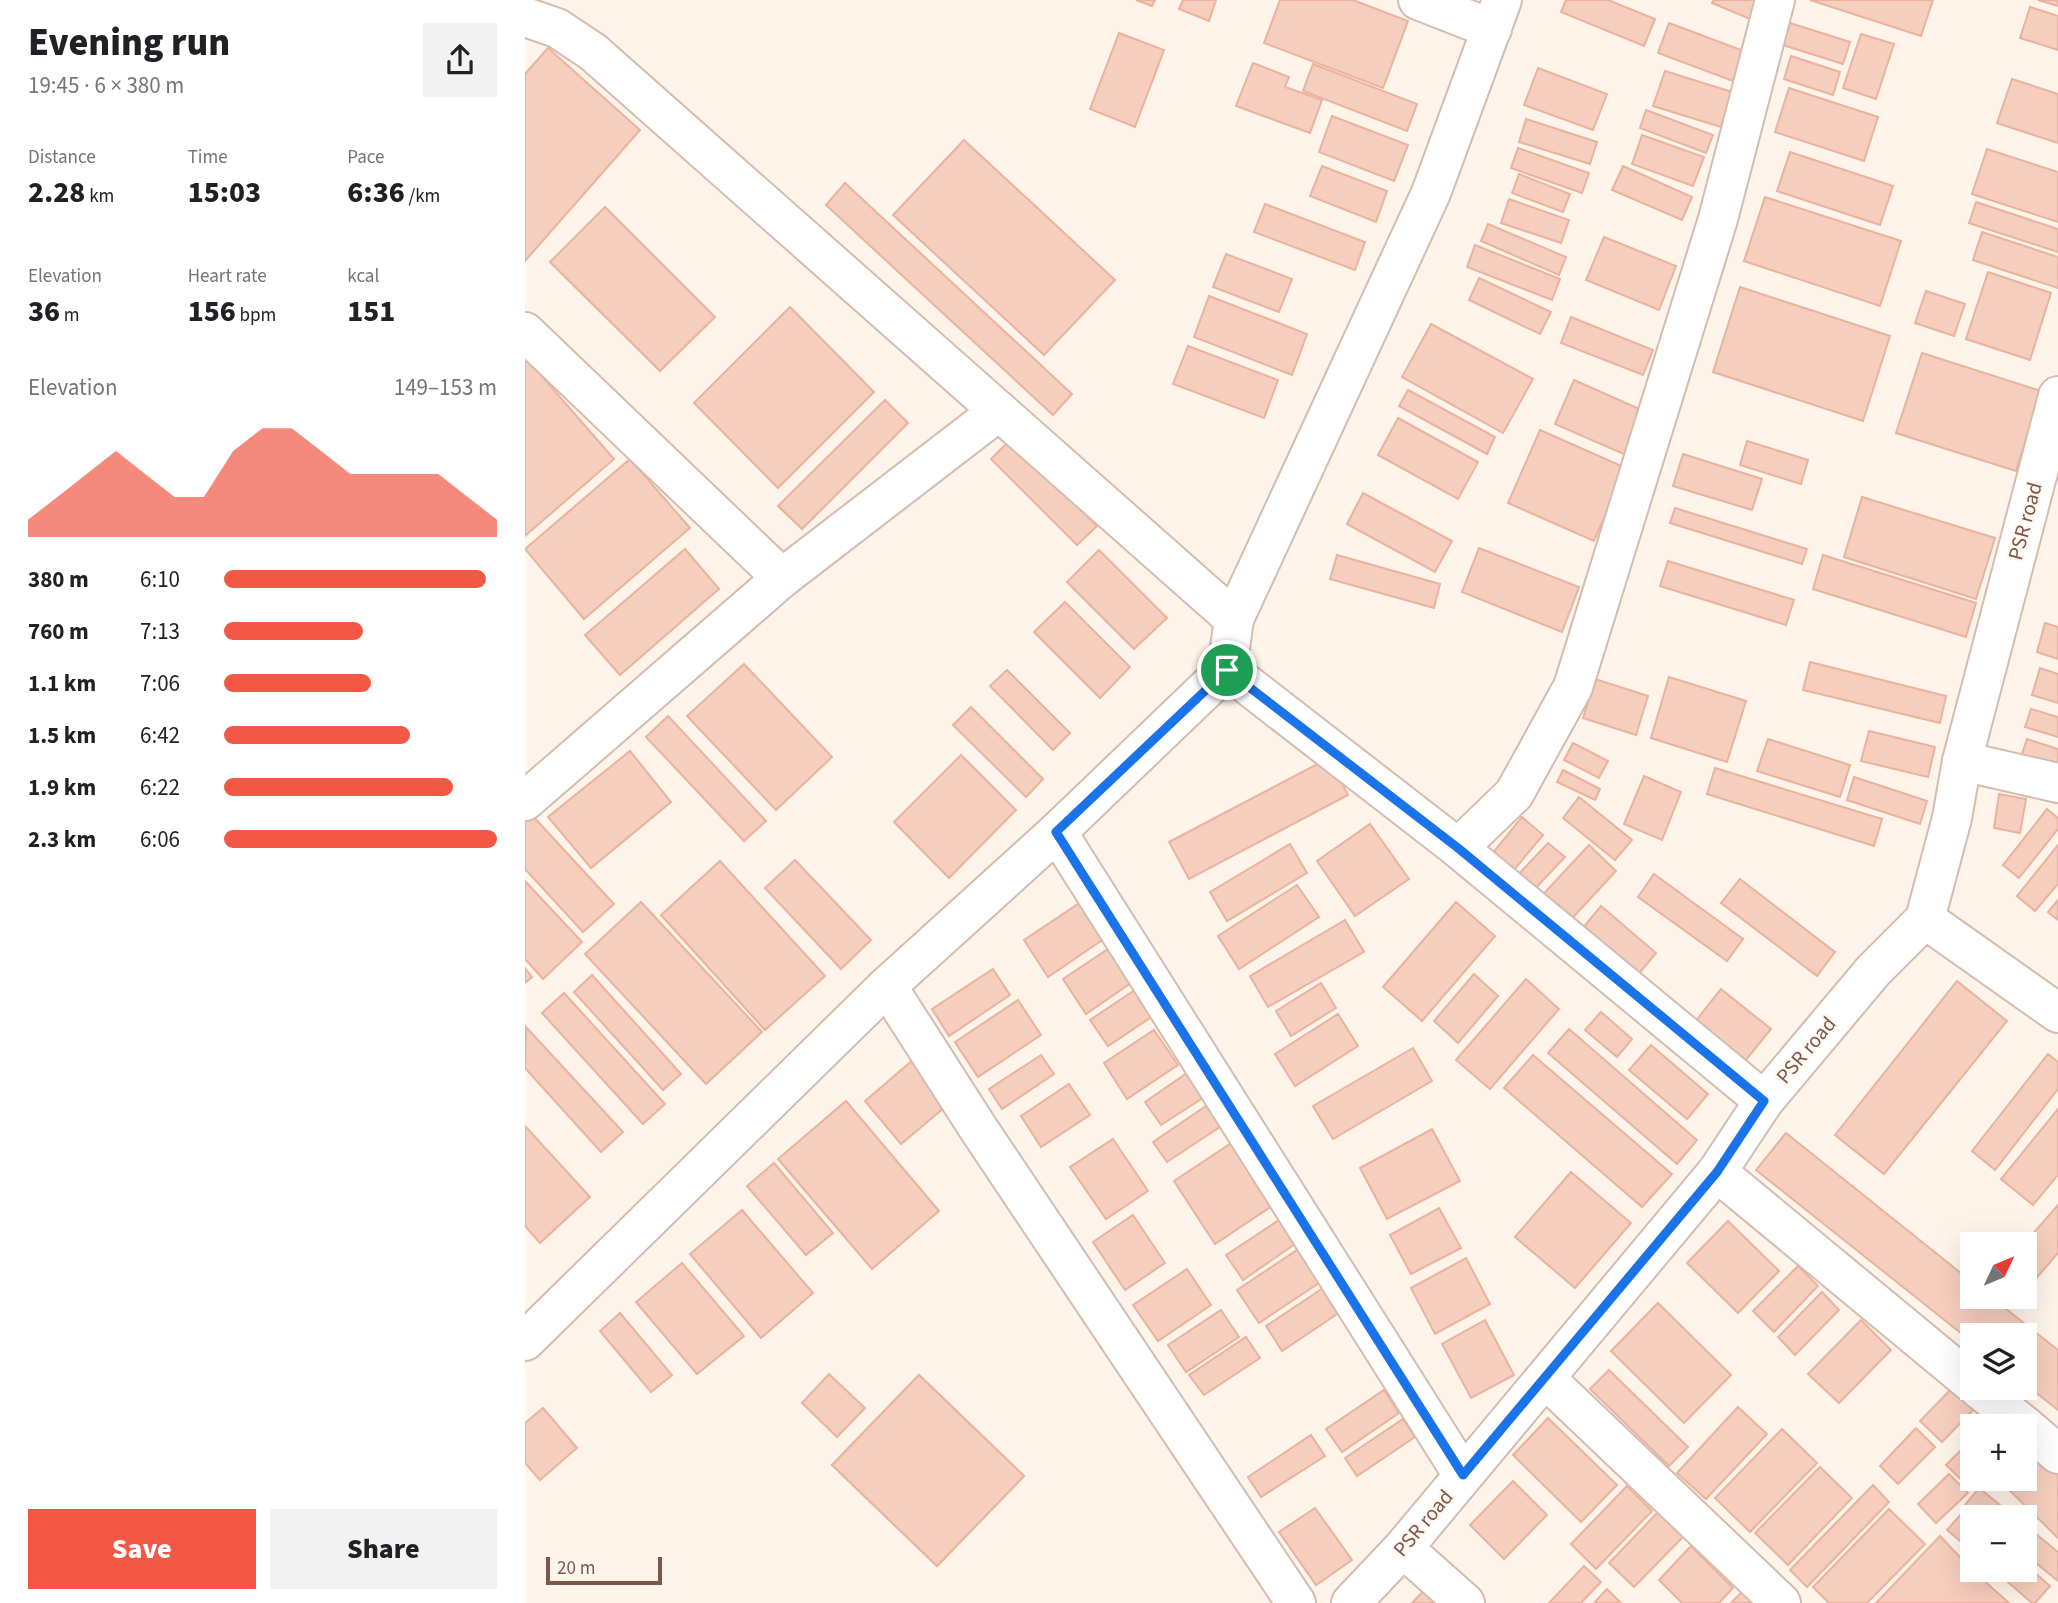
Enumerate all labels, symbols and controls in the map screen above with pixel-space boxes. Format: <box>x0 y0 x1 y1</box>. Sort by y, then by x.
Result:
text: Evening run <box>28 16 230 70</box>
button: share <box>423 23 497 97</box>
text: 19:45 · 6 × 380 m <box>28 69 184 102</box>
text: Distance <box>28 144 96 171</box>
text: Time <box>188 144 228 171</box>
text: Pace <box>347 144 385 171</box>
text: 2.28 <box>28 171 85 214</box>
text: 15:03 <box>188 171 261 214</box>
text: 6:36 <box>347 171 405 214</box>
text: km <box>85 183 114 210</box>
text: /km <box>405 183 440 210</box>
text: Elevation <box>28 263 102 290</box>
text: Heart rate <box>188 263 267 290</box>
text: kcal <box>347 263 379 290</box>
text: 36 <box>28 290 60 333</box>
text: 156 <box>188 290 236 333</box>
text: 151 <box>347 290 395 333</box>
text: m <box>60 302 80 329</box>
text: bpm <box>236 302 276 329</box>
text: Elevation <box>28 371 118 404</box>
text: 149–153 m <box>394 371 497 404</box>
street label: PSR road <box>2000 479 2050 563</box>
text: 380 m <box>28 563 89 596</box>
text: 6:10 <box>140 563 180 596</box>
text: 760 m <box>28 615 89 648</box>
text: 7:13 <box>140 615 180 648</box>
pin <box>1197 640 1257 700</box>
icon: arrive <box>1208 651 1246 689</box>
text: 1.1 km <box>28 667 96 700</box>
text: 7:06 <box>140 667 180 700</box>
text: 1.5 km <box>28 719 96 752</box>
text: 6:42 <box>140 719 180 752</box>
text: 1.9 km <box>28 771 96 804</box>
text: 6:22 <box>140 771 180 804</box>
text: 2.3 km <box>28 823 96 856</box>
text: 6:06 <box>140 823 180 856</box>
street label: PSR road <box>1769 1010 1843 1090</box>
north arrow <box>1960 1232 2037 1309</box>
map controls <box>1960 1232 2037 1582</box>
button: layers <box>1960 1323 2037 1400</box>
button: + <box>1960 1414 2037 1491</box>
street label: PSR road <box>1386 1483 1460 1563</box>
button: − <box>1960 1505 2037 1582</box>
button: Save <box>28 1509 256 1589</box>
button: Share <box>270 1509 497 1589</box>
scale bar <box>546 1554 661 1586</box>
text: 20 m <box>557 1555 595 1582</box>

